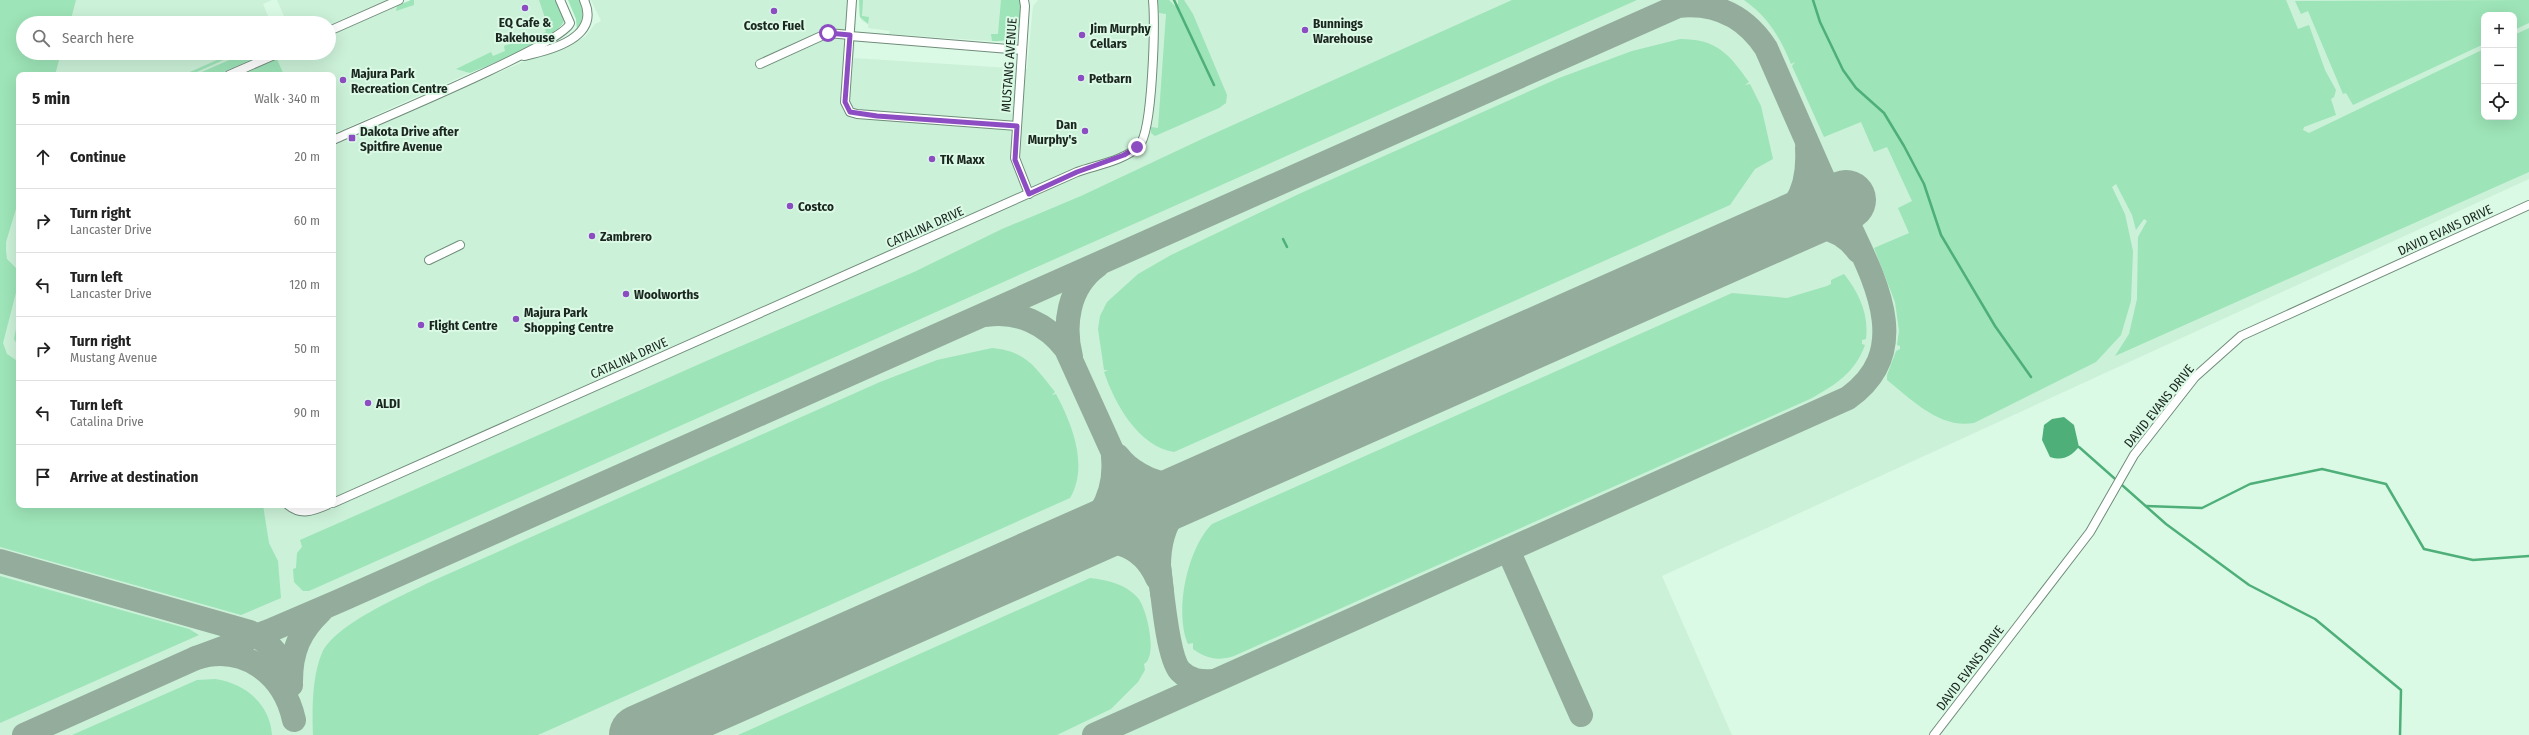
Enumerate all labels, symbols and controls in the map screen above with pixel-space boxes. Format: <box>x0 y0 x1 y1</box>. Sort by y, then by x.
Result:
marker: EQ Cafe & Bakehouse <box>520 3 530 13</box>
marker: Costco Fuel <box>769 6 779 16</box>
map controls <box>2481 12 2517 120</box>
button: + <box>2481 12 2517 48</box>
place label: EQ Cafe & Bakehouse <box>495 15 555 45</box>
search box <box>16 16 336 60</box>
place label: Bunnings Warehouse <box>1313 16 1373 46</box>
street label: MUSTANG AVENUE <box>998 17 1020 113</box>
place label: Costco Fuel <box>744 18 805 33</box>
place label: Jim Murphy Cellars <box>1089 21 1151 51</box>
route start <box>819 24 837 42</box>
marker: Bunnings Warehouse <box>1300 25 1310 35</box>
icon: search <box>30 27 52 49</box>
text: Search here <box>62 29 134 47</box>
marker: Jim Murphy Cellars <box>1077 30 1087 40</box>
button: − <box>2481 48 2517 84</box>
place label: Majura Park Recreation Centre <box>351 66 448 96</box>
place label: Petbarn <box>1089 71 1132 86</box>
marker: Petbarn <box>1076 73 1086 83</box>
marker: Majura Park Recreation Centre <box>338 75 348 85</box>
button: locate <box>2481 84 2517 120</box>
text: 5 min <box>32 88 70 109</box>
text: Walk · 340 m <box>254 91 320 106</box>
place label: Dan Murphy's <box>1028 117 1077 147</box>
place label: Dakota Drive after Spitfire Avenue <box>360 124 459 154</box>
marker: Dan Murphy's <box>1080 126 1090 136</box>
marker: Dakota Drive after Spitfire Avenue <box>347 133 357 143</box>
route end <box>1128 138 1146 156</box>
icon: ahead <box>32 146 54 168</box>
text: Continue <box>70 148 126 166</box>
text: 20 m <box>294 149 320 164</box>
place label: TK Maxx <box>940 152 986 167</box>
marker: TK Maxx <box>927 154 937 164</box>
place label: Costco <box>798 199 834 214</box>
marker: Costco <box>785 201 795 211</box>
street label: DAVID EVANS DRIVE <box>2396 202 2494 258</box>
street label: CATALINA DRIVE <box>884 203 966 251</box>
text: Turn right <box>70 204 131 222</box>
icon: right <box>32 210 54 232</box>
text: 60 m <box>294 213 320 228</box>
text: Lancaster Drive <box>70 222 152 237</box>
place label: Zambrero <box>600 229 652 244</box>
marker: Zambrero <box>587 231 597 241</box>
text: Turn left <box>70 268 123 286</box>
icon: left <box>32 274 54 296</box>
text: 120 m <box>289 277 320 292</box>
text: Lancaster Drive <box>70 286 152 301</box>
place label: Woolworths <box>634 287 699 302</box>
marker: Woolworths <box>621 289 631 299</box>
place label: Majura Park Shopping Centre <box>524 305 614 335</box>
marker: Majura Park Shopping Centre <box>511 314 521 324</box>
place label: Flight Centre <box>429 318 498 333</box>
marker: Flight Centre <box>416 320 426 330</box>
text: Turn right <box>70 332 131 350</box>
street label: CATALINA DRIVE <box>588 334 670 382</box>
icon: right <box>32 338 54 360</box>
text: 50 m <box>294 341 320 356</box>
text: Mustang Avenue <box>70 350 157 365</box>
street label: DAVID EVANS DRIVE <box>2121 362 2197 450</box>
text: Turn left <box>70 396 123 414</box>
place label: ALDI <box>375 396 400 411</box>
marker: ALDI <box>363 398 373 408</box>
icon: left <box>32 402 54 424</box>
text: 90 m <box>294 405 320 420</box>
text: Catalina Drive <box>70 414 144 429</box>
icon: arrive <box>32 466 54 488</box>
text: Arrive at destination <box>70 468 198 486</box>
street label: DAVID EVANS DRIVE <box>1933 623 2007 713</box>

